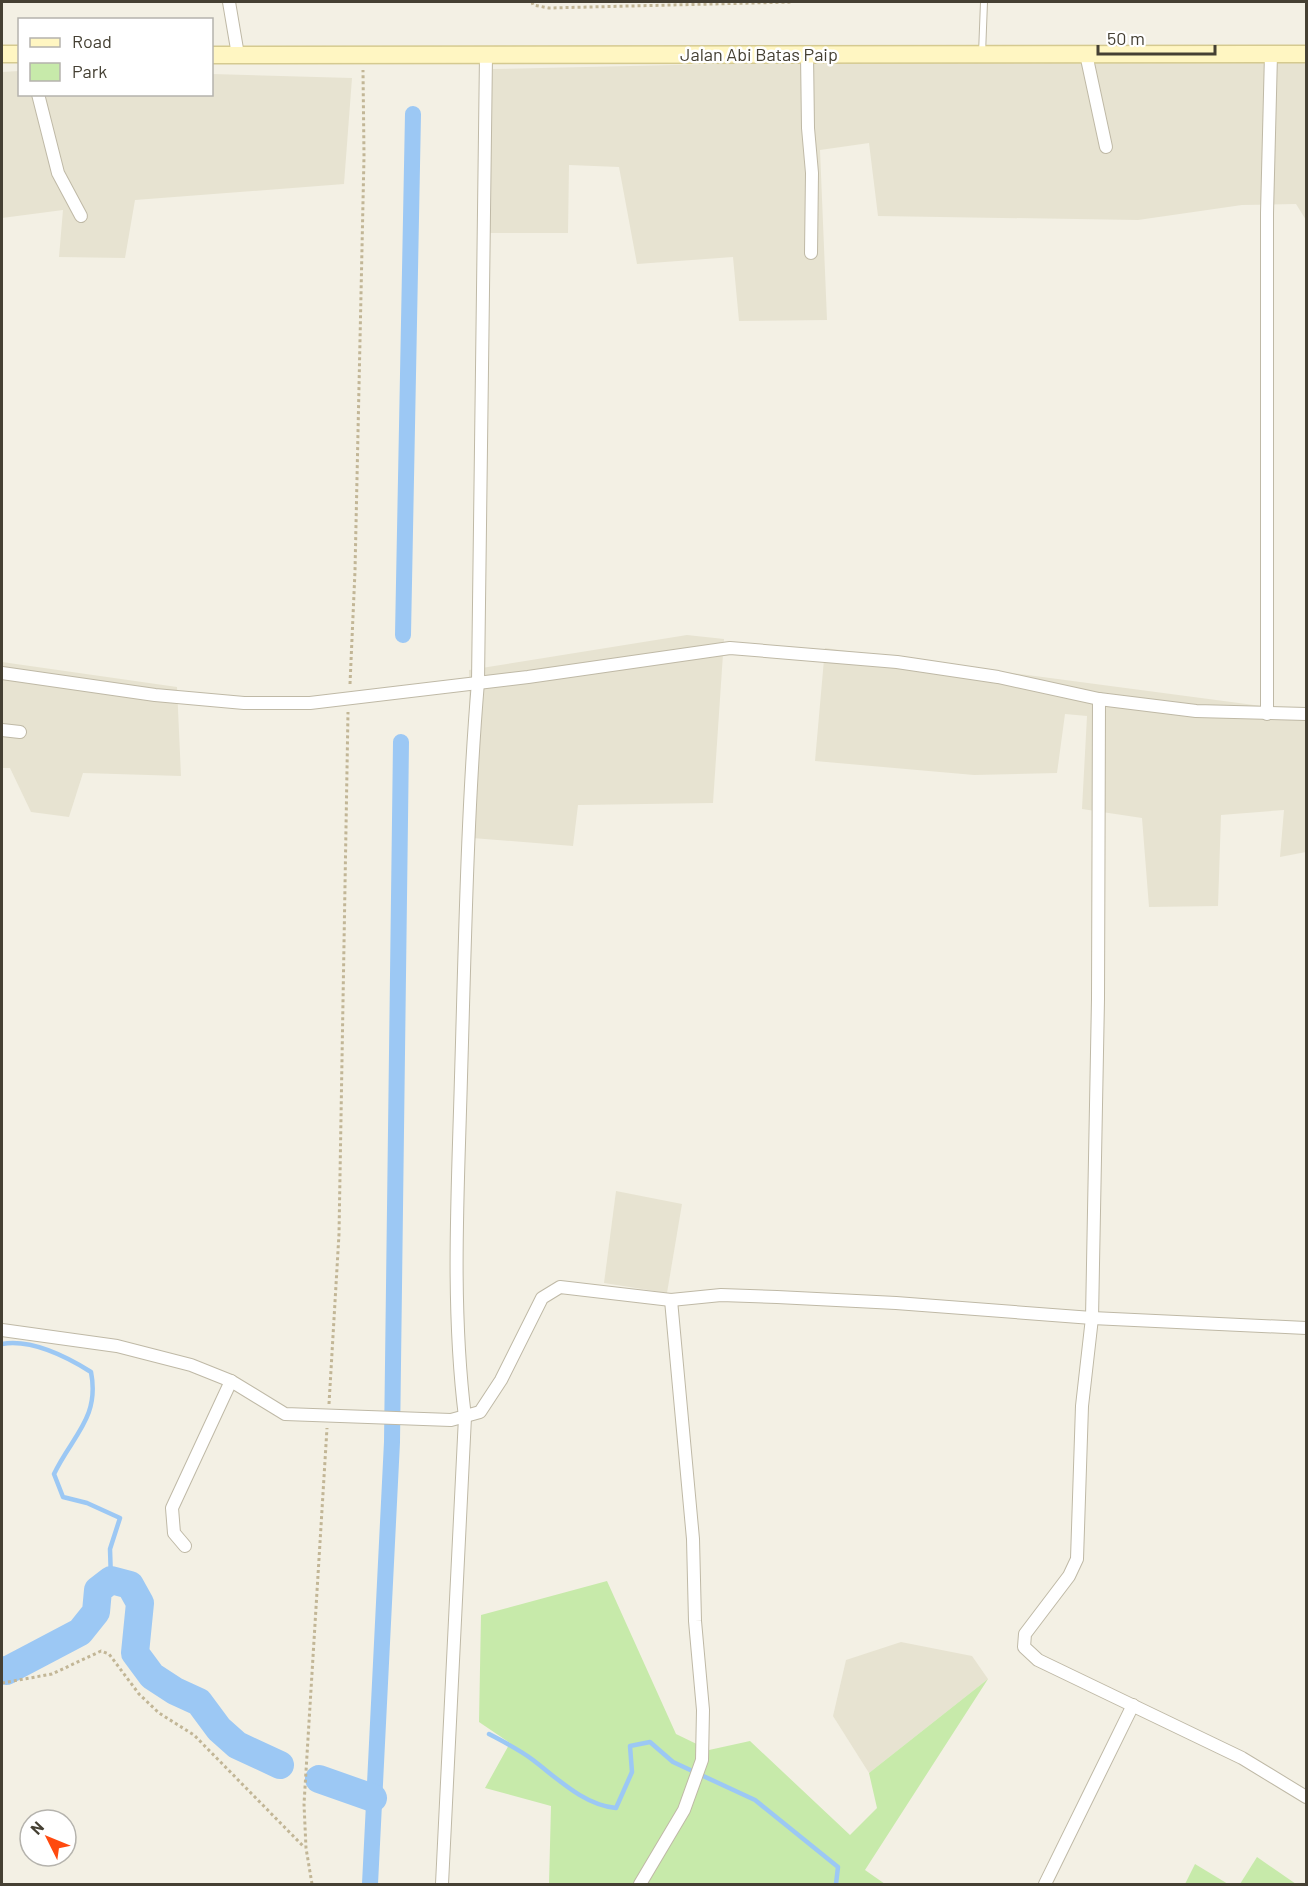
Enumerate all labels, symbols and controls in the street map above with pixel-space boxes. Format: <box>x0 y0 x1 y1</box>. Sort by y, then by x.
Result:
legend <box>18 18 213 96</box>
scale bar <box>1098 18 1215 56</box>
text: 50 m <box>1107 27 1145 49</box>
text: Road <box>72 30 112 52</box>
street label: Jalan Abi Batas Paip <box>680 43 838 65</box>
text: Park <box>72 60 107 82</box>
north arrow <box>18 1808 78 1868</box>
text: N <box>26 1817 47 1838</box>

